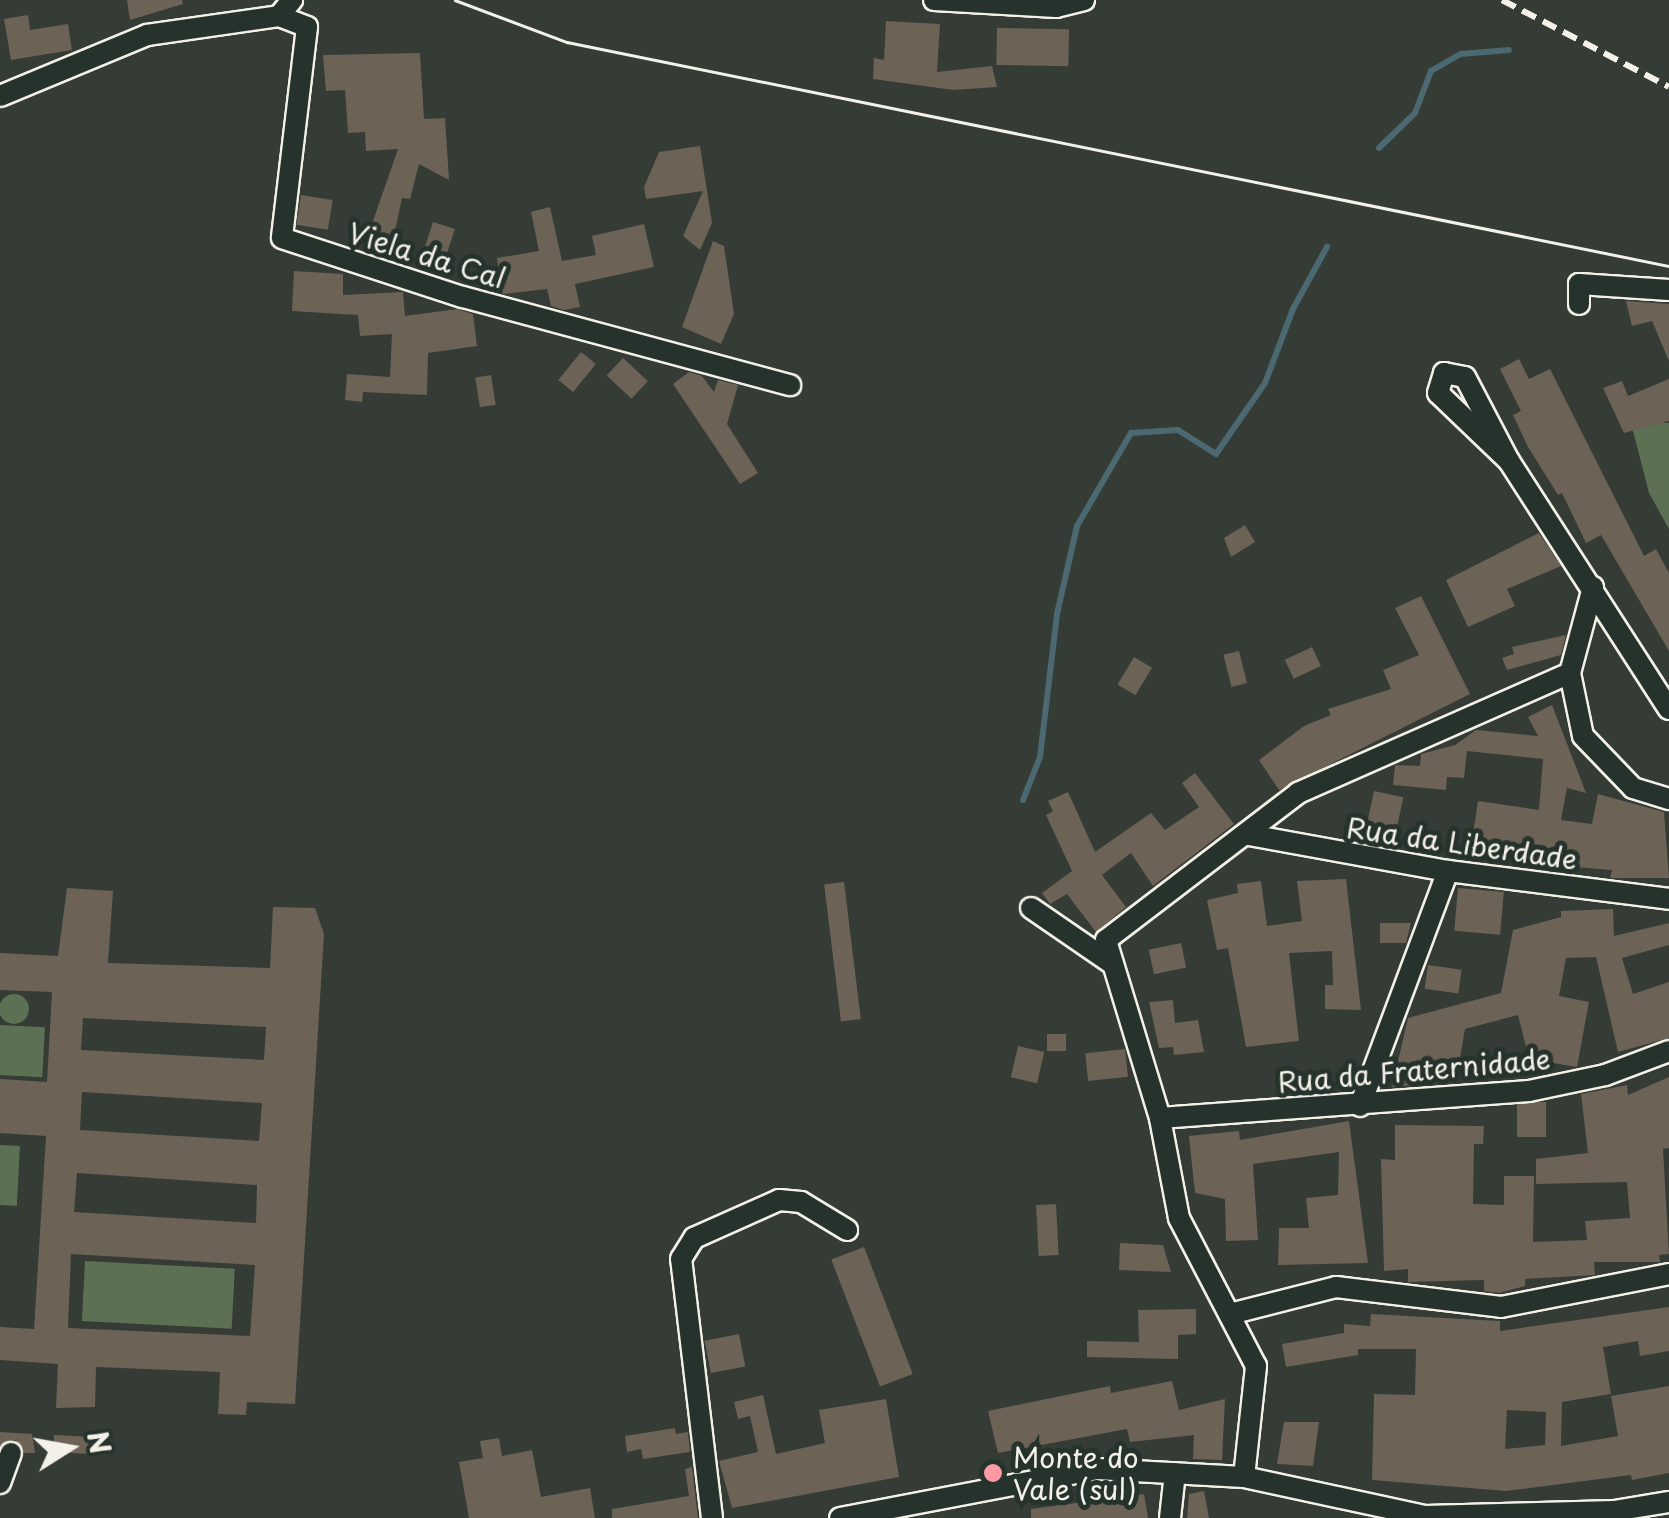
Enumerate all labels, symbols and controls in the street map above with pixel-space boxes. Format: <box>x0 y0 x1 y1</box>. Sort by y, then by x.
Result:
street label: Viela da Cal <box>344 215 510 295</box>
street label: Rua da Liberdade <box>1343 810 1581 876</box>
street label: Rua da Fraternidade <box>1274 1041 1554 1099</box>
north arrow <box>20 1398 120 1498</box>
text: N <box>77 1427 123 1457</box>
place label: Monte do Vale (sul) <box>1013 1440 1139 1506</box>
marker: Monte do Vale (sul) <box>982 1462 1004 1484</box>

